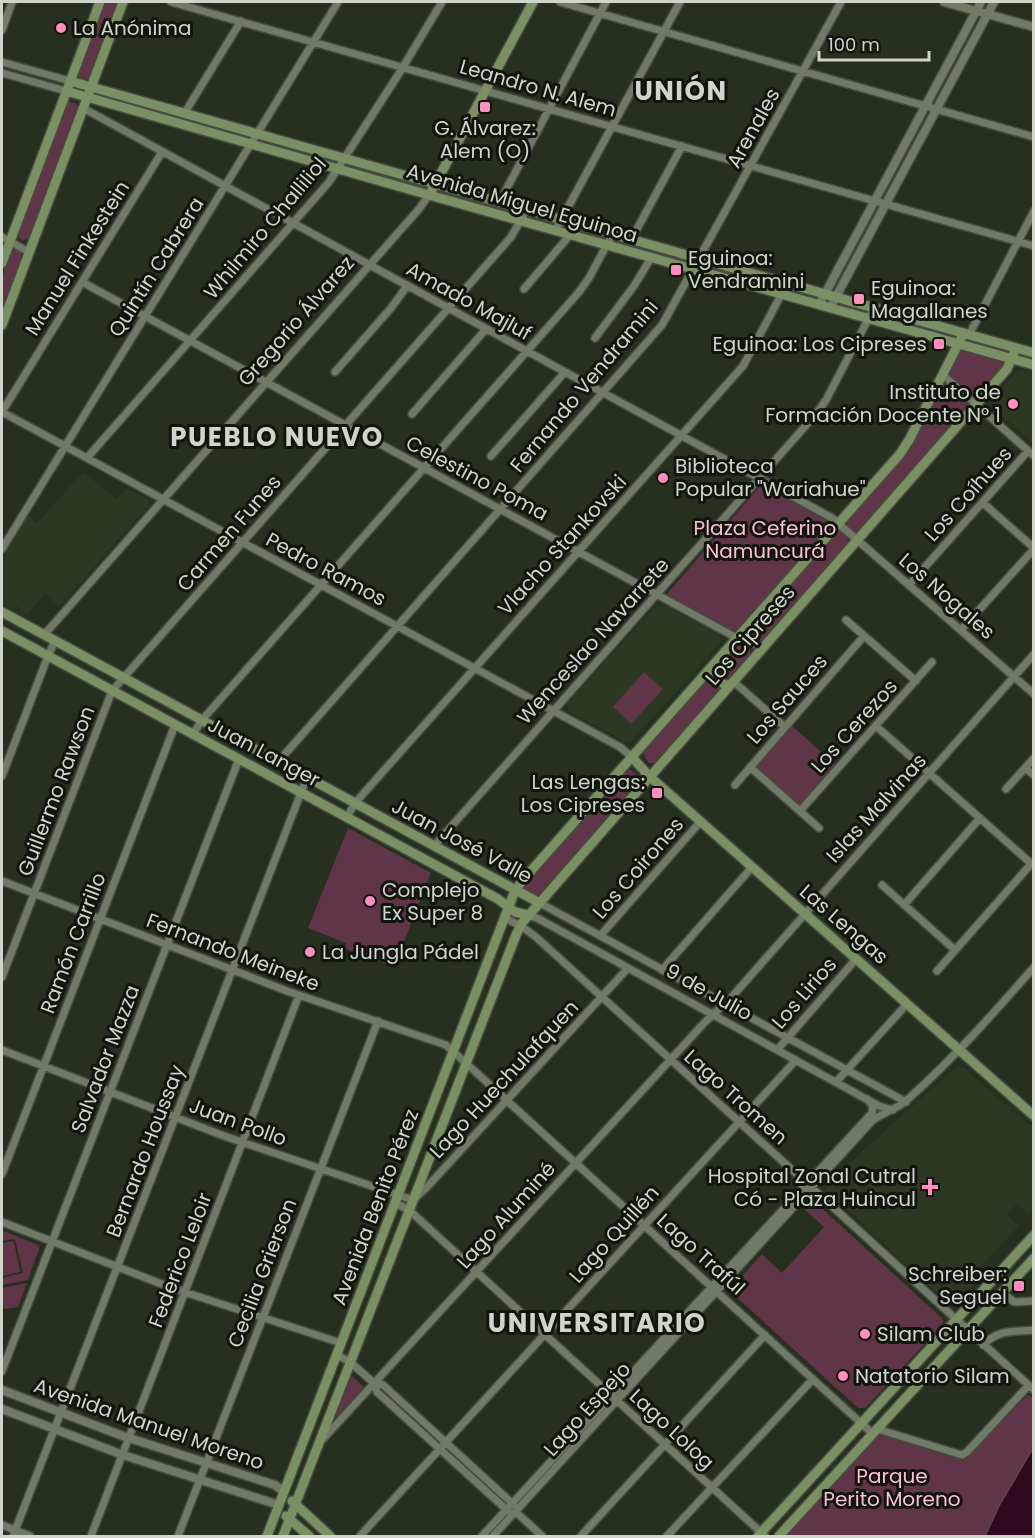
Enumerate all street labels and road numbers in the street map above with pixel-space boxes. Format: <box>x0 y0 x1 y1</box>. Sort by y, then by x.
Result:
street label: Leandro N. Alem <box>457 52 619 124</box>
street label: Arenales <box>720 83 786 173</box>
street label: Whilmiro Challiliol <box>197 151 333 305</box>
street label: Avenida Miguel Eguinoa <box>403 157 641 249</box>
street label: Manuel Finkestein <box>18 175 136 341</box>
street label: Quintín Cabrera <box>102 192 210 342</box>
street label: Gregorio Álvarez <box>232 250 360 392</box>
street label: Amado Majluf <box>401 255 537 347</box>
street label: Fernando Vendramini <box>503 294 665 478</box>
street label: Celestino Poma <box>401 429 553 527</box>
street label: Los Coíhues <box>918 440 1018 548</box>
street label: Carmen Funes <box>171 469 287 597</box>
street label: Vlacho Stankovski <box>491 469 633 621</box>
street label: Pedro Ramos <box>261 526 391 612</box>
street label: Los Nogales <box>893 546 1001 646</box>
street label: Wenceslao Navarrete <box>510 552 676 730</box>
street label: Los Cipreses <box>699 579 801 691</box>
street label: Los Sauces <box>740 648 834 750</box>
street label: Los Cerezos <box>804 673 904 779</box>
street label: Guillermo Rawson <box>11 702 101 880</box>
street label: Juan Langer <box>203 711 325 793</box>
street label: Islas Malvinas <box>819 747 933 869</box>
street label: Juan José Valle <box>387 792 537 890</box>
street label: Los Coirones <box>586 811 690 925</box>
street label: Ramón Carrillo <box>33 869 113 1017</box>
street label: Las Lengas <box>794 878 894 970</box>
street label: Fernando Meineke <box>142 906 324 998</box>
street label: Los Lirios <box>765 951 843 1035</box>
street label: 9 de Julio <box>661 957 757 1027</box>
street label: Salvador Mazza <box>64 981 146 1137</box>
street label: Lago Huechulafquen <box>423 994 585 1164</box>
street label: Lago Tromen <box>678 1043 794 1151</box>
street label: Bernardo Houssay <box>99 1061 191 1241</box>
street label: Juan Pollo <box>185 1091 291 1153</box>
street label: Avenida Benito Pérez <box>325 1105 425 1309</box>
street label: Lago Aluminé <box>450 1155 562 1275</box>
street label: Lago Quillén <box>563 1179 665 1289</box>
street label: Federico Leloir <box>141 1189 219 1331</box>
street label: Cecilia Grierson <box>221 1194 303 1352</box>
street label: Lago Trafúl <box>651 1207 751 1301</box>
street label: Lago Espejo <box>537 1356 637 1462</box>
street label: Avenida Manuel Moreno <box>30 1371 268 1477</box>
street label: Lago Lolog <box>624 1382 720 1476</box>

